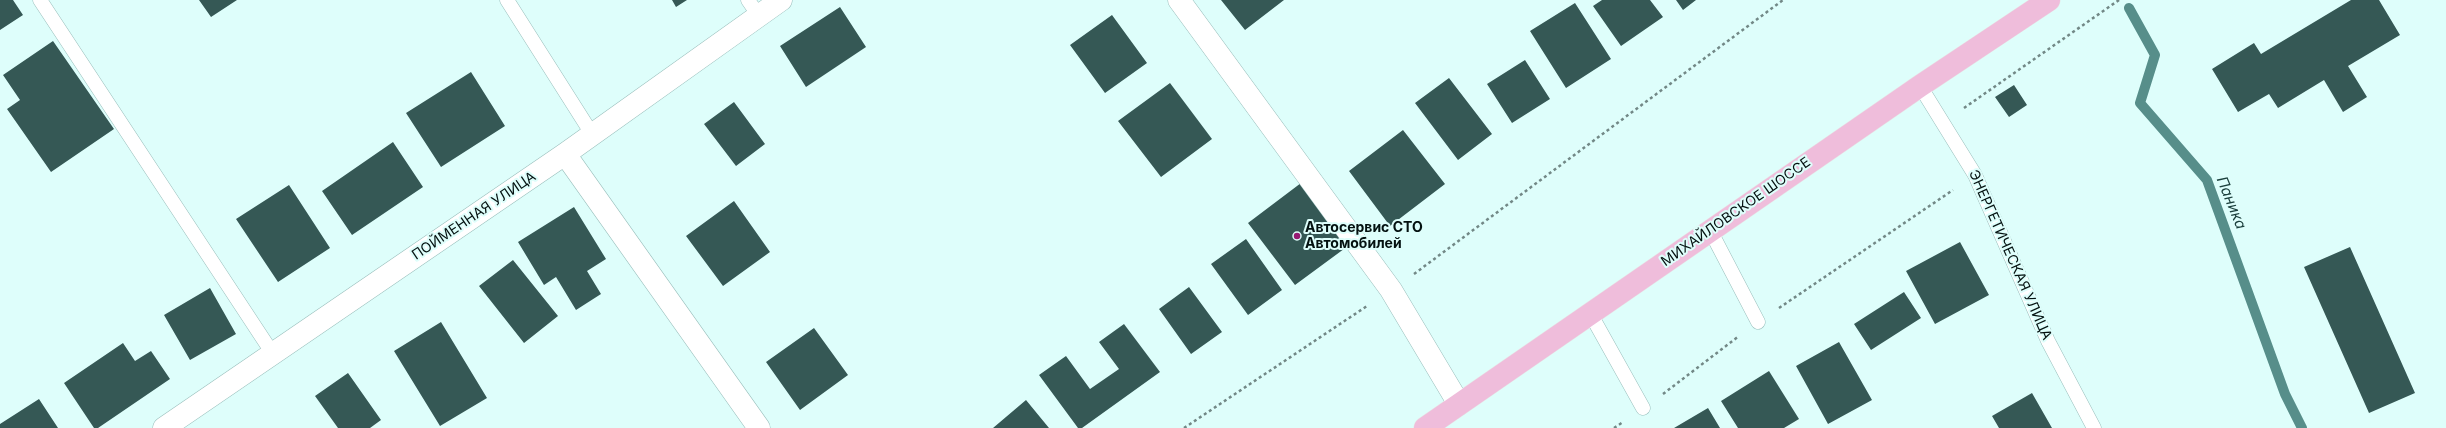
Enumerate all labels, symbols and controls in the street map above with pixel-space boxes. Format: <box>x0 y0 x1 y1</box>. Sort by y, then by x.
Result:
street label: МИХАЙЛОВСКОЕ ШОССЕ <box>1658 154 1814 270</box>
street label: ЭНЕРГЕТИЧЕСКАЯ УЛИЦА <box>1965 167 2055 343</box>
street label: ПОЙМЕННАЯ УЛИЦА <box>409 168 539 264</box>
water label: Паника <box>2212 174 2250 232</box>
place label: Автосервис СТО Автомобилей <box>1305 220 1423 252</box>
marker: Автосервис СТО Автомобилей <box>1292 231 1302 241</box>

